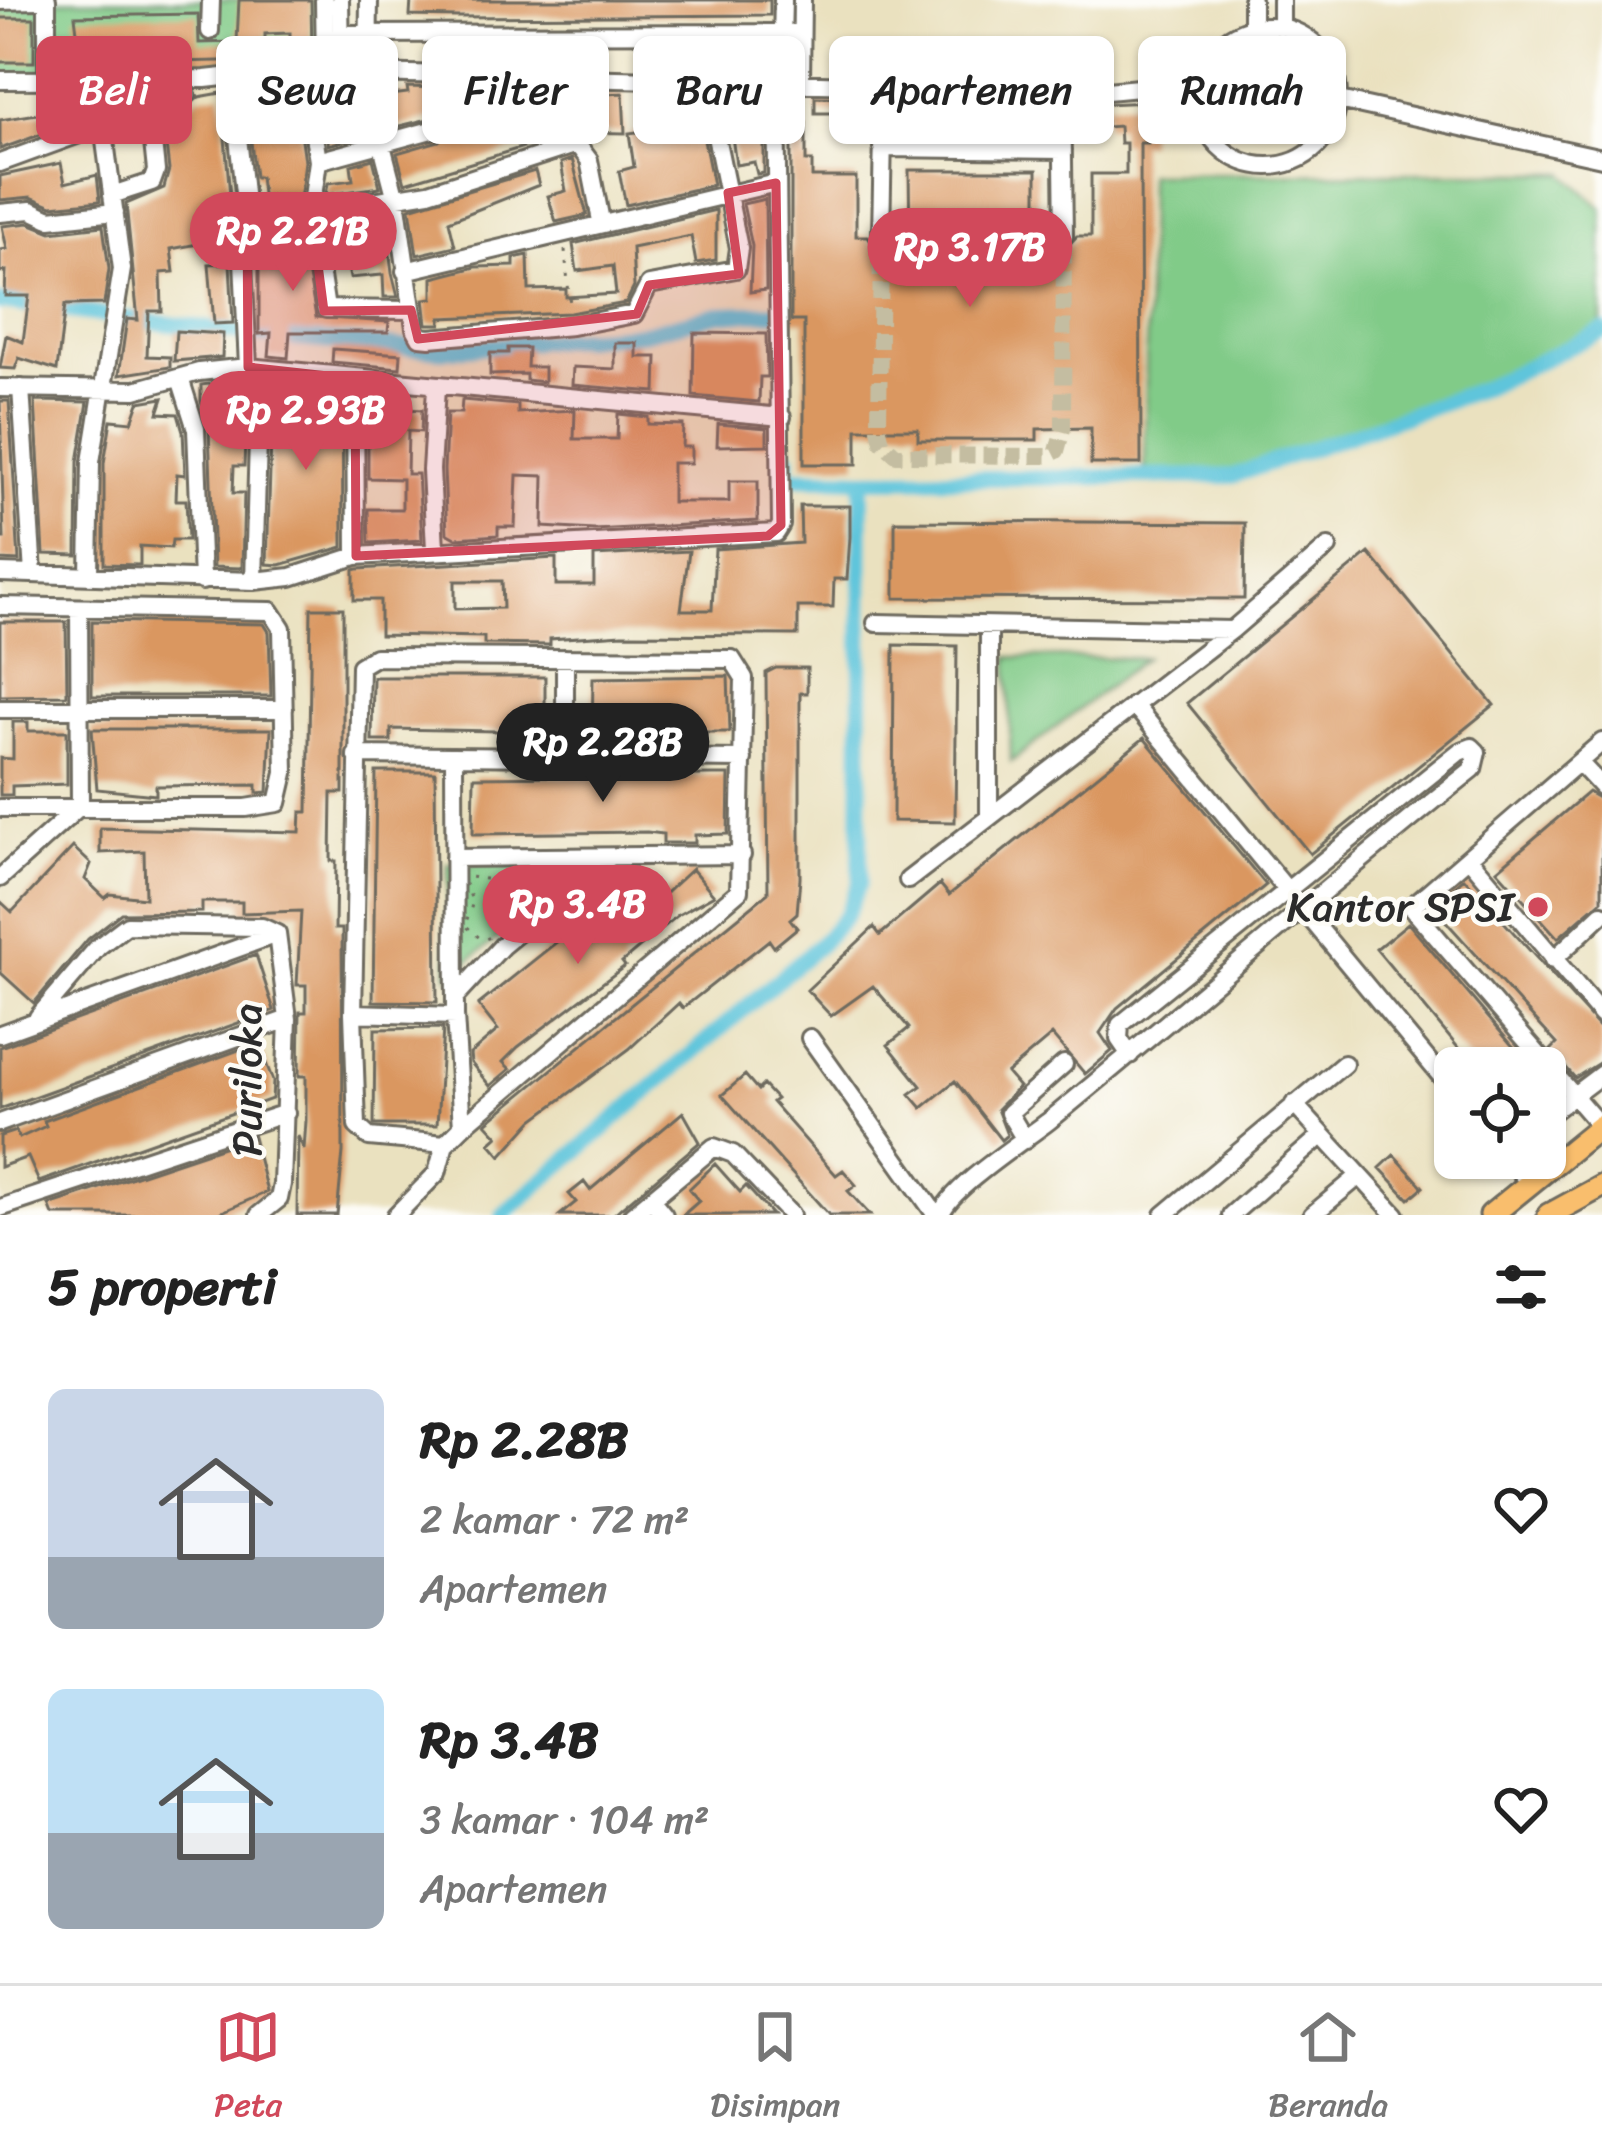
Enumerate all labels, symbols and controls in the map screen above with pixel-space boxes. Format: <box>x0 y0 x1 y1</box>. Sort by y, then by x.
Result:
chip: Beli <box>36 36 192 144</box>
chip: Sewa <box>216 36 398 144</box>
chip: Filter <box>422 36 609 144</box>
chip: Baru <box>633 36 805 144</box>
chip: Apartemen <box>829 36 1114 144</box>
chip: Rumah <box>1138 36 1346 144</box>
pin: Rp 2.21B <box>169 192 417 294</box>
text: Rp 2.21B <box>217 196 369 265</box>
pin: Rp 3.17B <box>846 208 1094 310</box>
text: Rp 3.17B <box>894 212 1046 281</box>
pin: Rp 2.93B <box>182 371 430 473</box>
text: Rp 2.93B <box>227 375 385 444</box>
pin: Rp 2.28B <box>479 703 727 805</box>
text: Rp 2.28B <box>523 707 683 776</box>
pin: Rp 3.4B <box>467 865 689 967</box>
text: Rp 3.4B <box>510 869 646 938</box>
place label: Kantor SPSI <box>1287 870 1516 944</box>
marker: Kantor SPSI <box>1525 894 1551 920</box>
street label: Puriloka <box>210 1004 284 1156</box>
map controls <box>1434 1047 1566 1179</box>
button: locate <box>1434 1047 1566 1179</box>
text: 5 properti <box>48 1242 277 1332</box>
icon: filters <box>1488 1254 1554 1320</box>
text: Rp 2.28B <box>420 1395 628 1485</box>
icon: home <box>144 1437 288 1581</box>
icon: heart <box>1488 1476 1554 1542</box>
text: 2 kamar · 72 m² <box>420 1485 689 1554</box>
text: Apartemen <box>420 1554 607 1623</box>
text: Rp 3.4B <box>420 1695 599 1785</box>
icon: home <box>144 1737 288 1881</box>
icon: heart <box>1488 1776 1554 1842</box>
text: 3 kamar · 104 m² <box>420 1785 709 1854</box>
text: Apartemen <box>420 1854 607 1923</box>
tab: Peta <box>214 2004 282 2134</box>
tab: Disimpan <box>710 2004 840 2134</box>
tab: Beranda <box>1268 2004 1388 2134</box>

